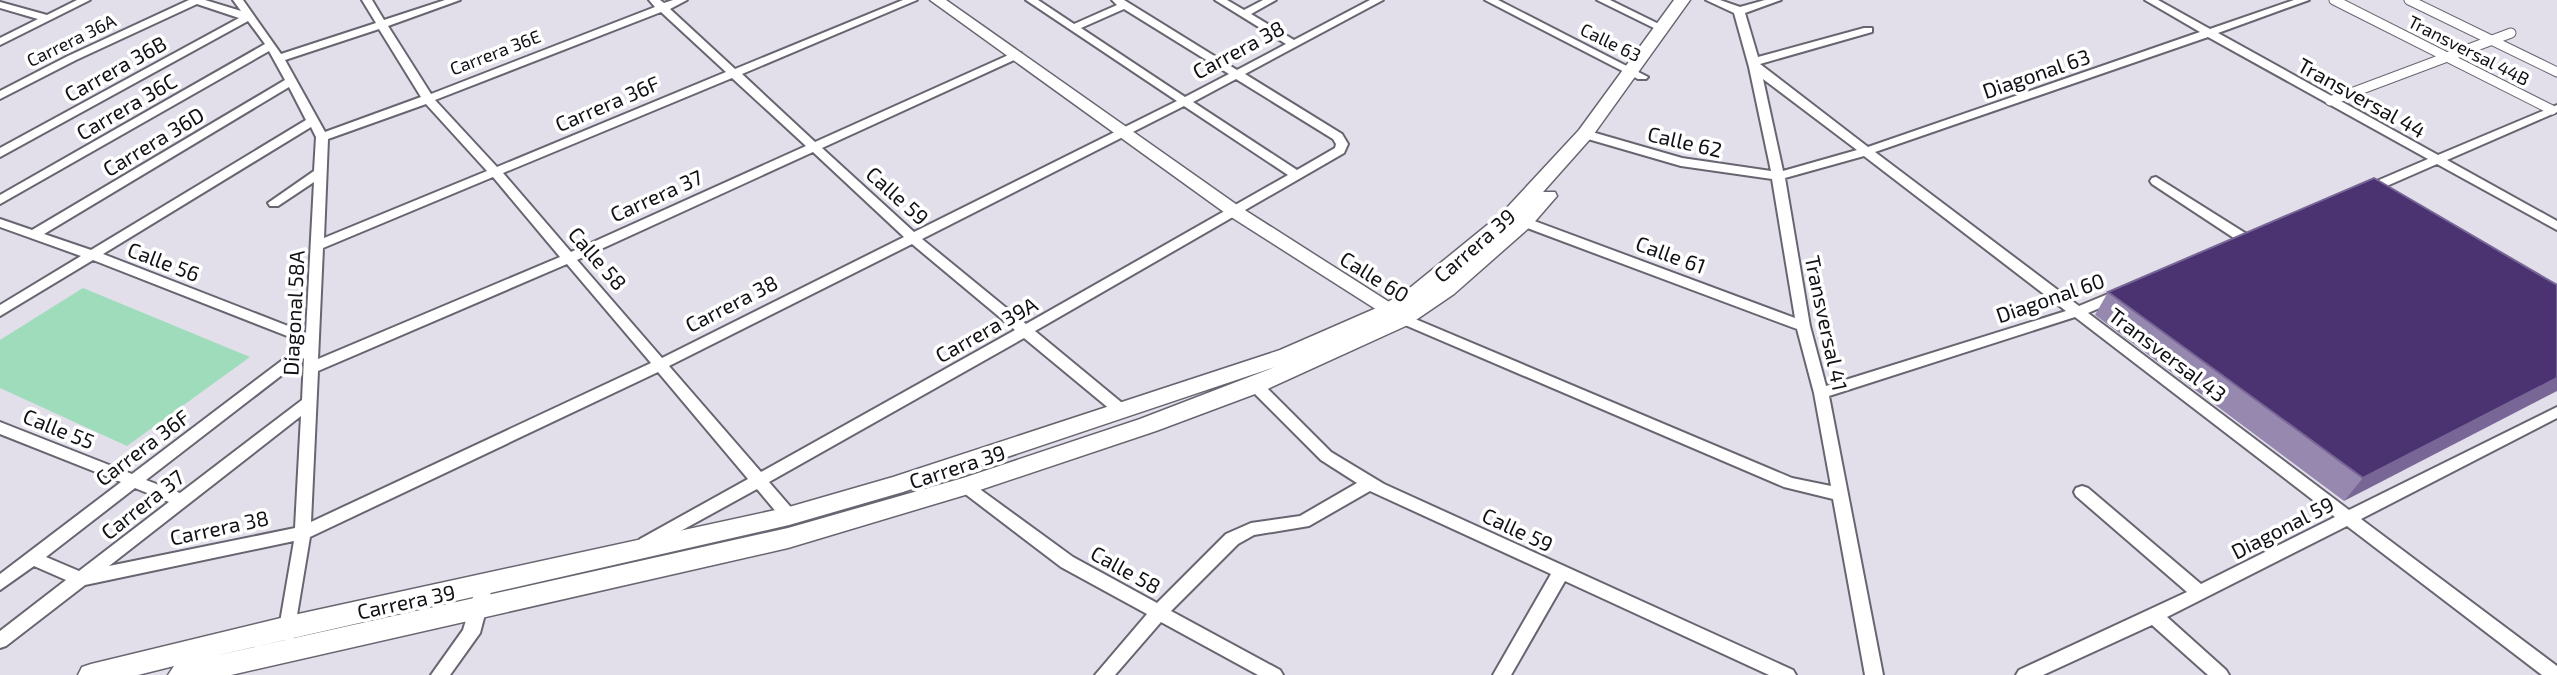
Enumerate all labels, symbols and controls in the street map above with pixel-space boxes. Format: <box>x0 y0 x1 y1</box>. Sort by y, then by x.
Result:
street label: Carrera 36A <box>23 9 120 71</box>
street label: Transversal 44B <box>2405 10 2533 90</box>
street label: Carrera 38 <box>1188 14 1288 84</box>
street label: Calle 63 <box>1577 18 1645 66</box>
street label: Carrera 36E <box>446 25 544 79</box>
street label: Carrera 36B <box>60 30 170 106</box>
street label: Diagonal 63 <box>1979 43 2093 103</box>
street label: Transversal 44 <box>2294 52 2430 142</box>
street label: Carrera 36C <box>71 67 181 145</box>
street label: Carrera 36F <box>551 70 663 136</box>
street label: Carrera 36D <box>98 101 208 181</box>
street label: Calle 62 <box>1645 120 1725 162</box>
street label: Calle 59 <box>862 161 934 229</box>
street label: Carrera 37 <box>606 163 706 226</box>
street label: Carrera 39 <box>1428 203 1520 287</box>
street label: Calle 58 <box>564 221 632 295</box>
street label: Calle 61 <box>1633 230 1709 278</box>
street label: Calle 56 <box>124 236 204 286</box>
street label: Calle 60 <box>1336 245 1414 307</box>
street label: Diagonal 58A <box>277 250 309 376</box>
street label: Transversal 41 <box>1800 253 1854 393</box>
street label: Diagonal 60 <box>1992 267 2108 327</box>
street label: Carrera 38 <box>681 269 781 337</box>
street label: Carrera 39A <box>931 291 1041 367</box>
street label: Transversal 43 <box>2104 302 2232 406</box>
street label: Calle 55 <box>20 402 98 454</box>
street label: Carrera 36F <box>90 404 194 490</box>
street label: Carrera 39 <box>906 439 1008 493</box>
street label: Carrera 37 <box>96 464 189 544</box>
street label: Diagonal 59 <box>2227 491 2337 563</box>
street label: Calle 59 <box>1479 502 1557 556</box>
street label: Carrera 38 <box>167 504 271 550</box>
street label: Calle 58 <box>1087 540 1165 598</box>
street label: Carrera 39 <box>355 578 457 624</box>

